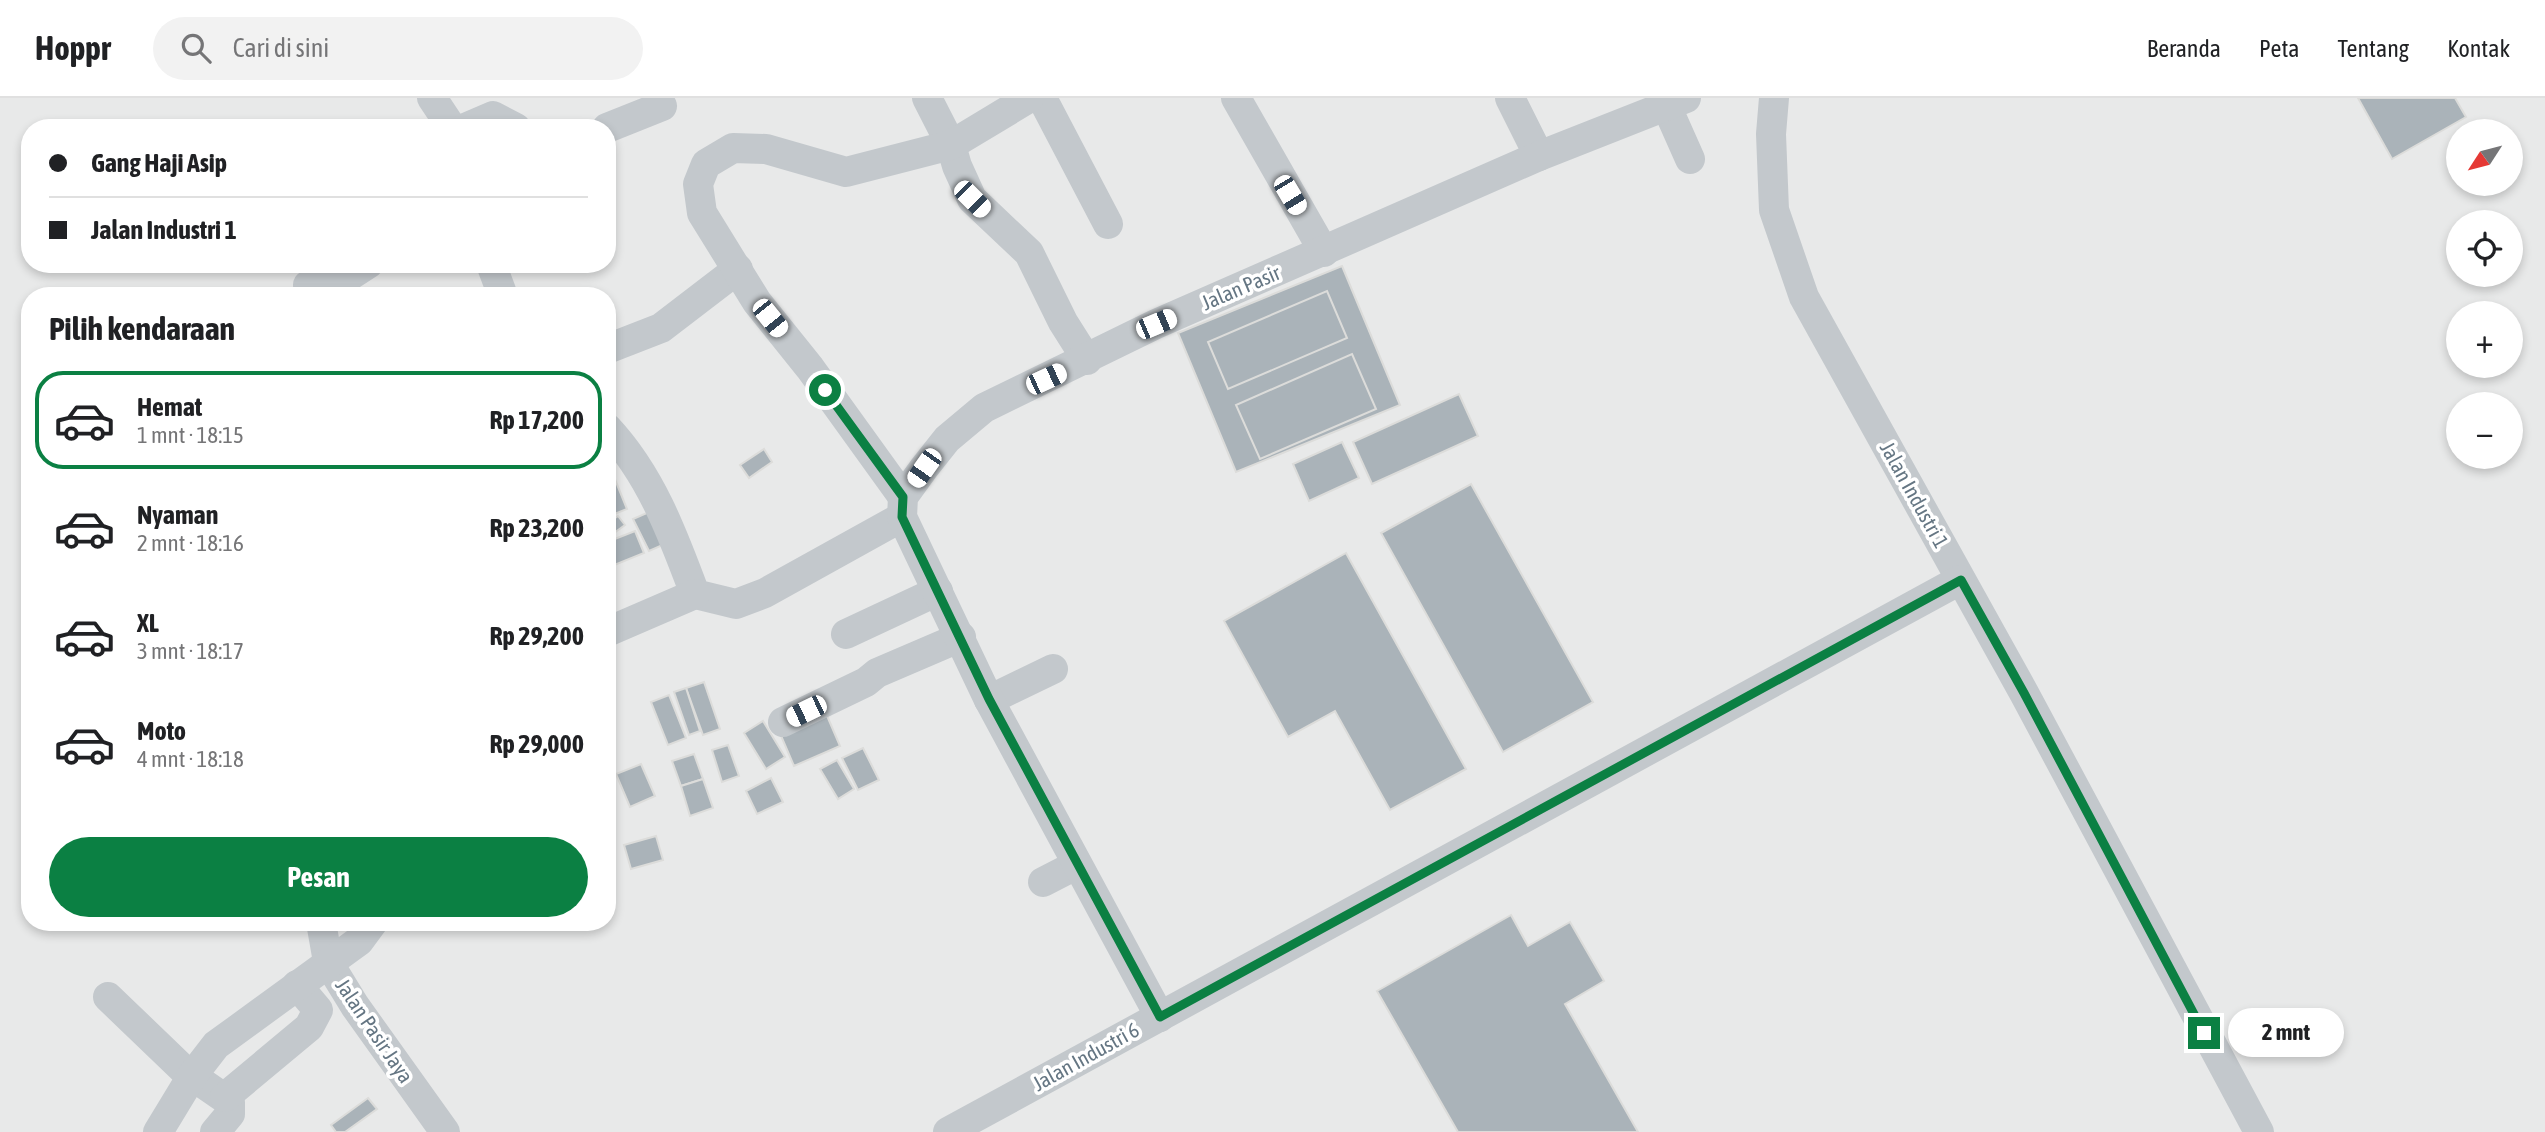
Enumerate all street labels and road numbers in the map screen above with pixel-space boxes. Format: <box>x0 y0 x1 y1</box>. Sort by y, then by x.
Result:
street label: Jalan Pasir <box>1198 260 1284 314</box>
street label: Jalan Industri 1 <box>1876 437 1954 552</box>
street label: Jalan Pasir Jaya <box>331 974 418 1087</box>
street label: Jalan Industri 6 <box>1028 1017 1143 1095</box>

